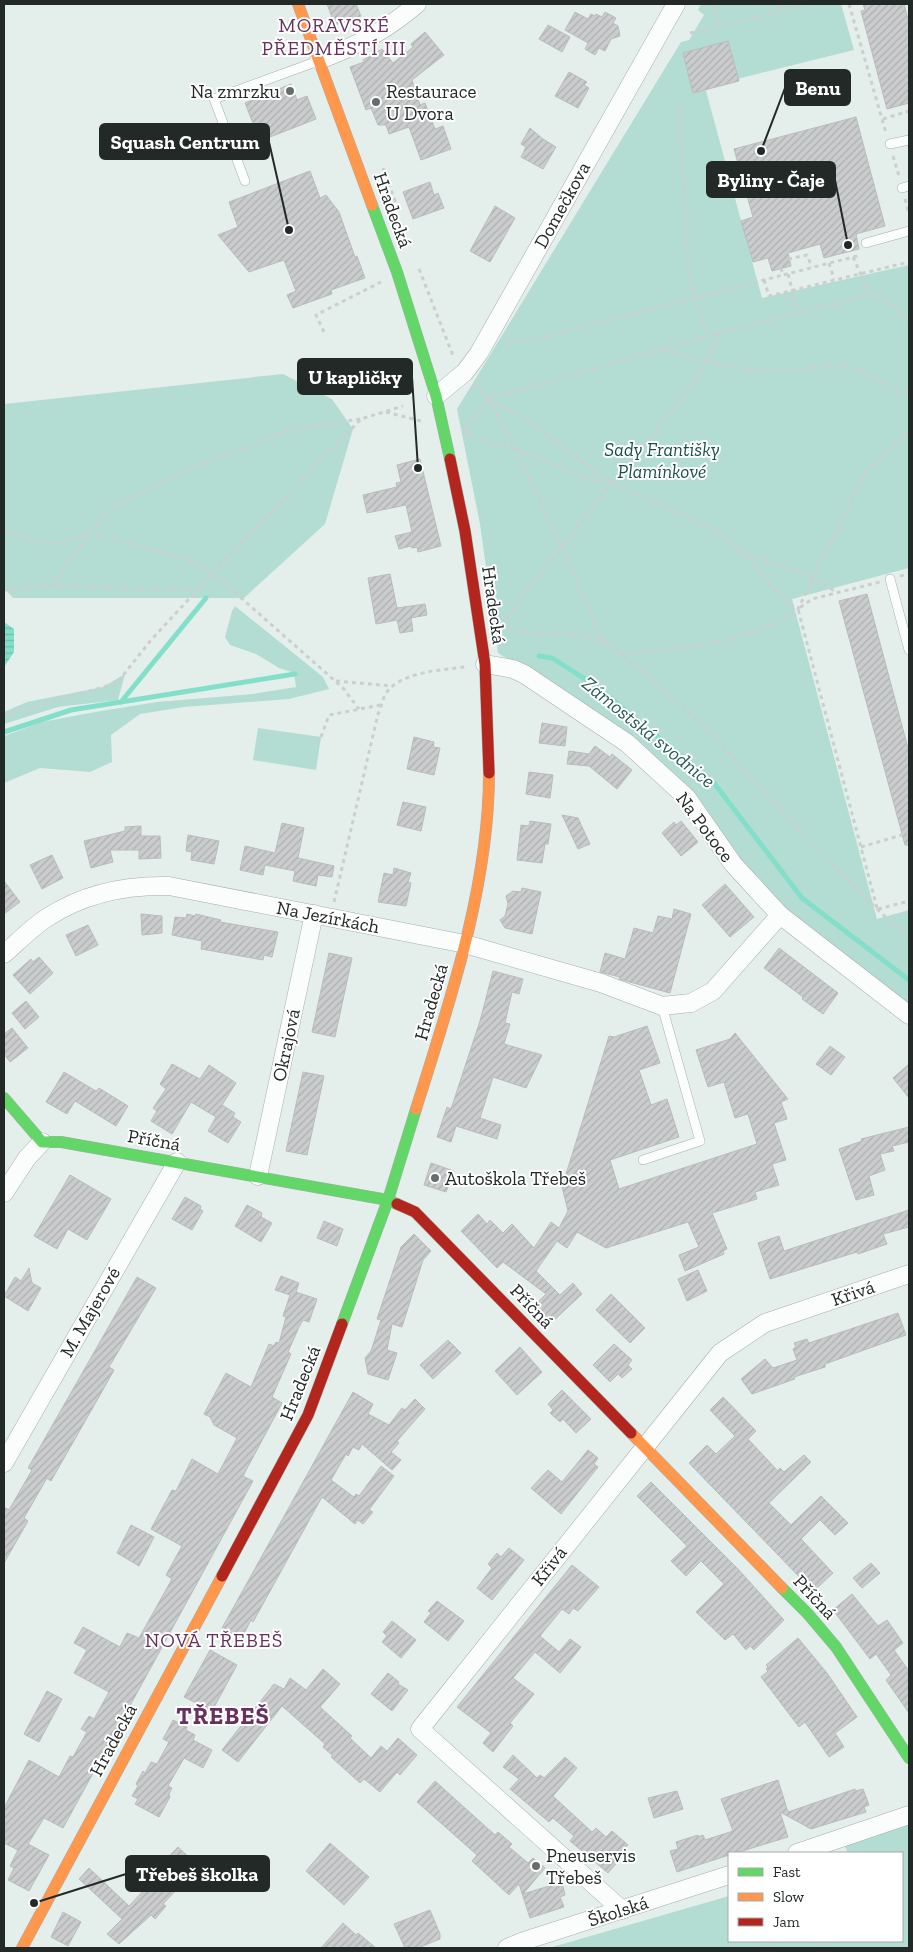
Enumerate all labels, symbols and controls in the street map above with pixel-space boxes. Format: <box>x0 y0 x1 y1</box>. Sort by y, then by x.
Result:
district label: MORAVSKÉ PŘEDMĚSTÍ III <box>261 13 407 60</box>
callout: Benu <box>785 70 850 105</box>
text: Benu <box>795 76 841 100</box>
place label: Na zmrzku <box>190 80 280 103</box>
place label: Restaurace U Dvora <box>386 80 477 125</box>
marker: Na zmrzku <box>284 85 296 97</box>
marker: Restaurace U Dvora <box>370 96 382 108</box>
callout: Squash Centrum <box>100 124 269 159</box>
text: Squash Centrum <box>111 130 260 154</box>
street label: Domečkova <box>529 158 595 252</box>
callout: Byliny - Čaje <box>707 162 835 197</box>
text: Byliny - Čaje <box>717 168 825 192</box>
street label: Hradecká <box>369 169 417 251</box>
callout: U kapličky <box>298 359 412 394</box>
text: U kapličky <box>308 365 402 389</box>
park label: Sady Františky Plamínkové <box>604 438 720 483</box>
street label: Hradecká <box>477 564 511 646</box>
water label: Zámostská svodnice <box>578 671 720 793</box>
street label: Na Potoce <box>671 787 739 867</box>
street label: Na Jezírkách <box>275 896 382 938</box>
street label: Hradecká <box>409 961 453 1043</box>
street label: Okrajová <box>267 1007 305 1083</box>
street label: Příčná <box>126 1124 182 1156</box>
place label: Autoškola Třebeš <box>445 1167 586 1190</box>
marker: Autoškola Třebeš <box>429 1172 441 1184</box>
street label: M. Majerové <box>55 1263 125 1361</box>
street label: Křivá <box>828 1275 878 1311</box>
street label: Příčná <box>505 1279 559 1333</box>
street label: Hradecká <box>275 1342 325 1424</box>
street label: Křivá <box>526 1542 572 1590</box>
street label: Příčná <box>788 1570 842 1624</box>
district label: NOVÁ TŘEBEŠ <box>145 1628 283 1652</box>
street label: Hradecká <box>84 1700 142 1780</box>
district label: TŘEBEŠ <box>176 1701 270 1730</box>
place label: Pneuservis Třebeš <box>546 1844 636 1889</box>
legend <box>728 1852 903 1942</box>
callout: Třebeš školka <box>126 1856 269 1891</box>
marker: Pneuservis Třebeš <box>530 1860 542 1872</box>
text: Třebeš školka <box>136 1862 258 1886</box>
text: Fast <box>773 1863 801 1881</box>
text: Slow <box>773 1888 805 1906</box>
street label: Školská <box>585 1891 651 1931</box>
text: Jam <box>773 1913 800 1931</box>

